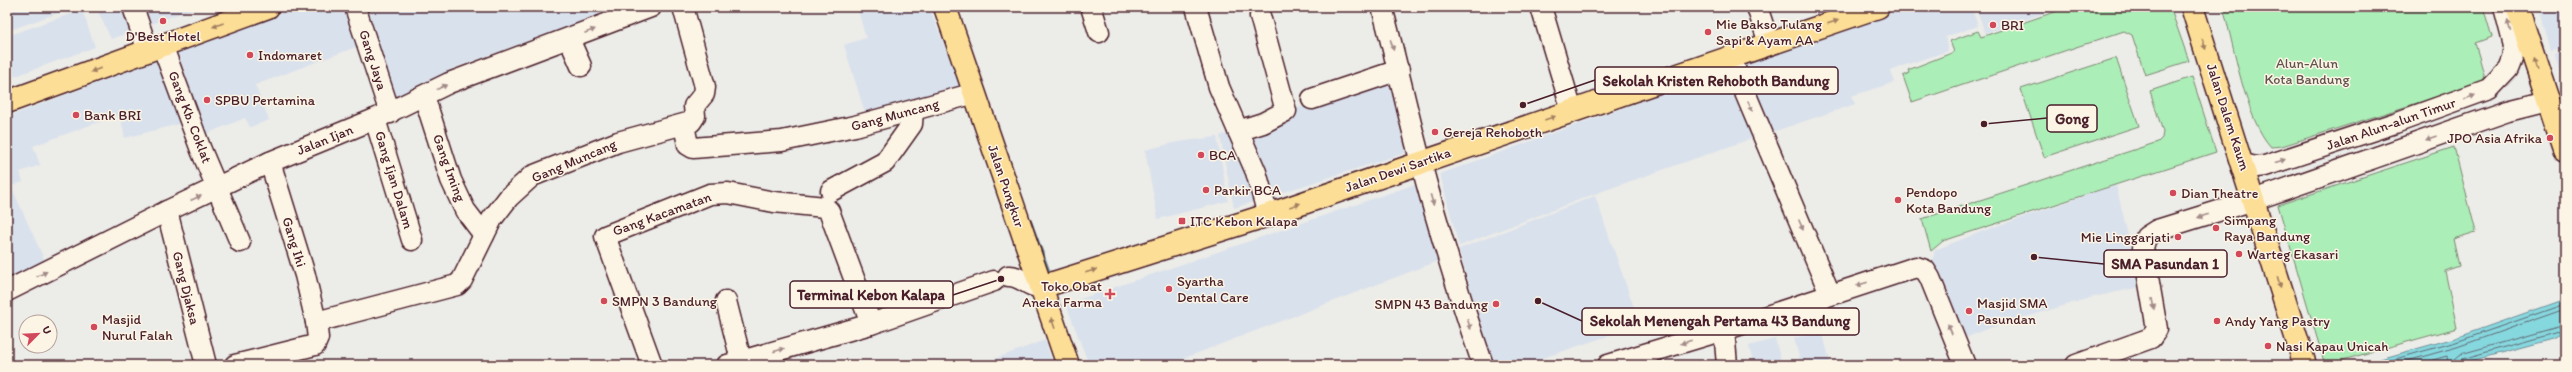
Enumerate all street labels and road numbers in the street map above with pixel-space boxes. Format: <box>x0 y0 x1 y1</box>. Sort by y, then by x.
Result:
street label: Gang Jaya <box>355 28 391 93</box>
street label: Jalan Dalem Kaum <box>2203 61 2254 174</box>
street label: Gang Kb. Coklat <box>165 69 215 165</box>
street label: Jalan Alun-alun Timur <box>2324 94 2459 154</box>
street label: Gang Muncang <box>849 95 942 135</box>
street label: Jalan Ijan <box>294 121 356 159</box>
street label: Gang Ijan Dalam <box>371 129 417 231</box>
street label: Gang Iming <box>429 132 469 205</box>
street label: Gang Muncang <box>529 135 620 187</box>
street label: Jalan Pungkur <box>984 142 1028 230</box>
street label: Jalan Dewi Sartika <box>1343 144 1454 196</box>
street label: Gang Kacamatan <box>610 188 714 240</box>
street label: Gang Ihi <box>278 215 310 269</box>
street label: Gang Djaksa <box>169 250 204 327</box>

